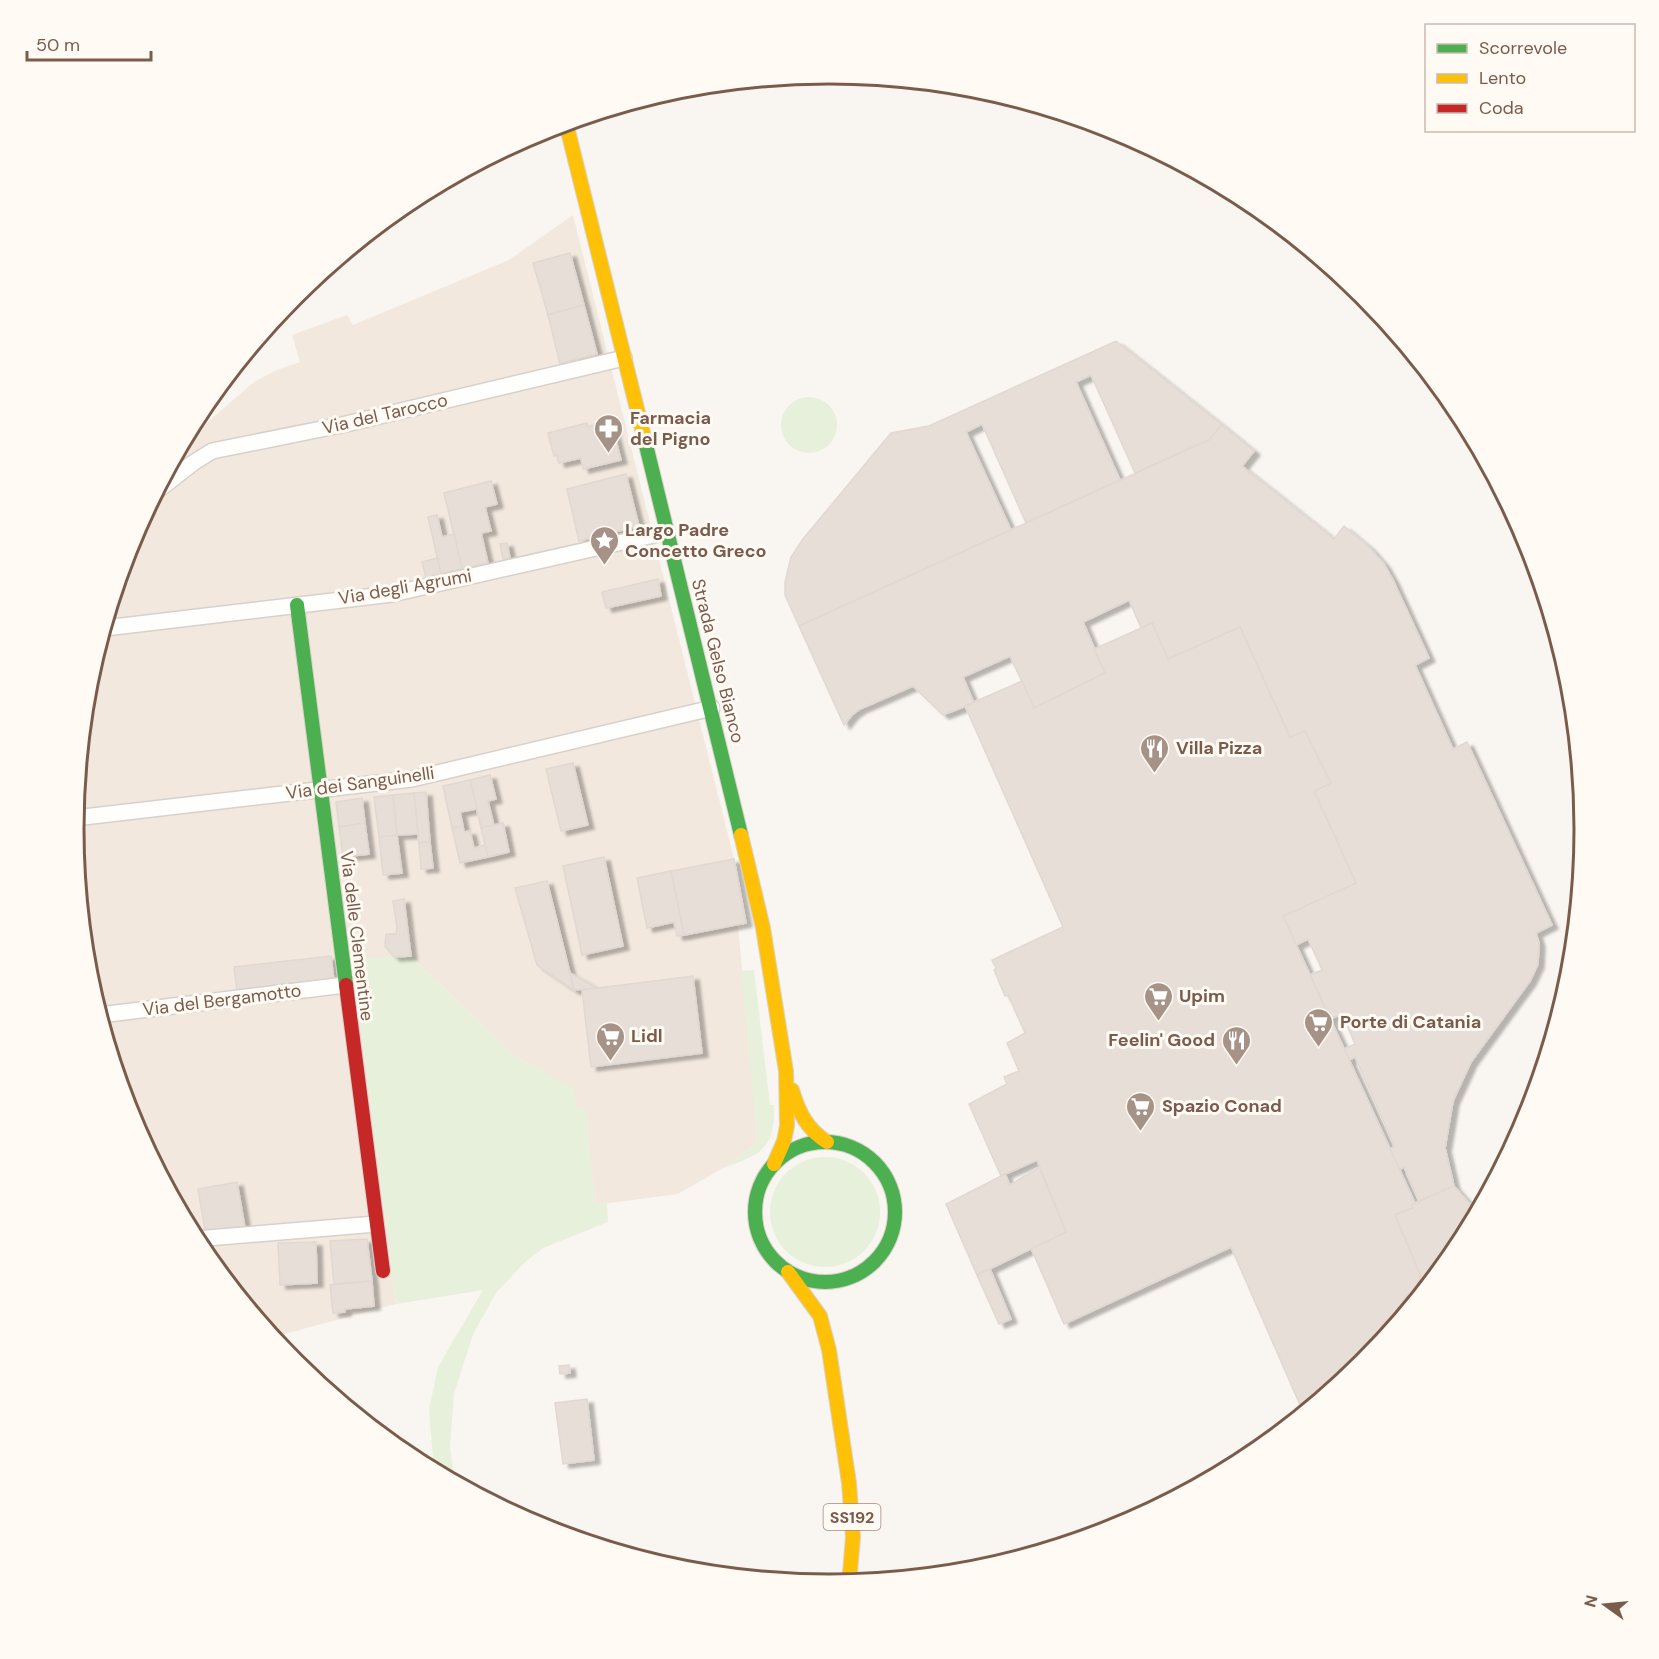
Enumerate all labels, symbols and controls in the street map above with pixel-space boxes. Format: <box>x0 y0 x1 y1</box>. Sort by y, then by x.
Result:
scale bar <box>27 24 152 62</box>
legend <box>1425 24 1635 132</box>
text: 50 m <box>36 33 80 57</box>
text: Scorrevole <box>1479 36 1567 60</box>
text: Lento <box>1479 66 1526 90</box>
text: Coda <box>1479 96 1524 120</box>
street label: Via del Tarocco <box>320 388 450 440</box>
place label: Farmacia del Pigno <box>630 406 711 451</box>
pharmacy icon: Farmacia del Pigno <box>593 412 625 454</box>
place label: Largo Padre Concetto Greco <box>625 518 767 563</box>
place icon: Largo Padre Concetto Greco <box>588 524 620 566</box>
street label: Via degli Agrumi <box>336 563 474 611</box>
street label: Strada Gelso Bianco <box>686 576 750 746</box>
restaurant icon: Villa Pizza <box>1139 732 1171 774</box>
place label: Villa Pizza <box>1176 736 1262 760</box>
street label: Via dei Sanguinelli <box>284 761 436 805</box>
street label: Via delle Clementine <box>335 850 379 1022</box>
street label: Via del Bergamotto <box>141 978 303 1022</box>
supermarket icon: Upim <box>1142 980 1174 1022</box>
place label: Upim <box>1179 984 1225 1008</box>
supermarket icon: Porte di Catania <box>1303 1006 1335 1048</box>
place label: Porte di Catania <box>1340 1010 1481 1034</box>
supermarket icon: Lidl <box>594 1020 626 1062</box>
place label: Lidl <box>631 1024 663 1048</box>
restaurant icon: Feelin' Good <box>1220 1024 1252 1066</box>
place label: Feelin' Good <box>1108 1028 1215 1052</box>
supermarket icon: Spazio Conad <box>1125 1090 1157 1132</box>
place label: Spazio Conad <box>1162 1094 1282 1118</box>
road number: SS192 <box>824 1504 880 1530</box>
north arrow <box>1575 1575 1635 1635</box>
text: N <box>1579 1593 1603 1610</box>

